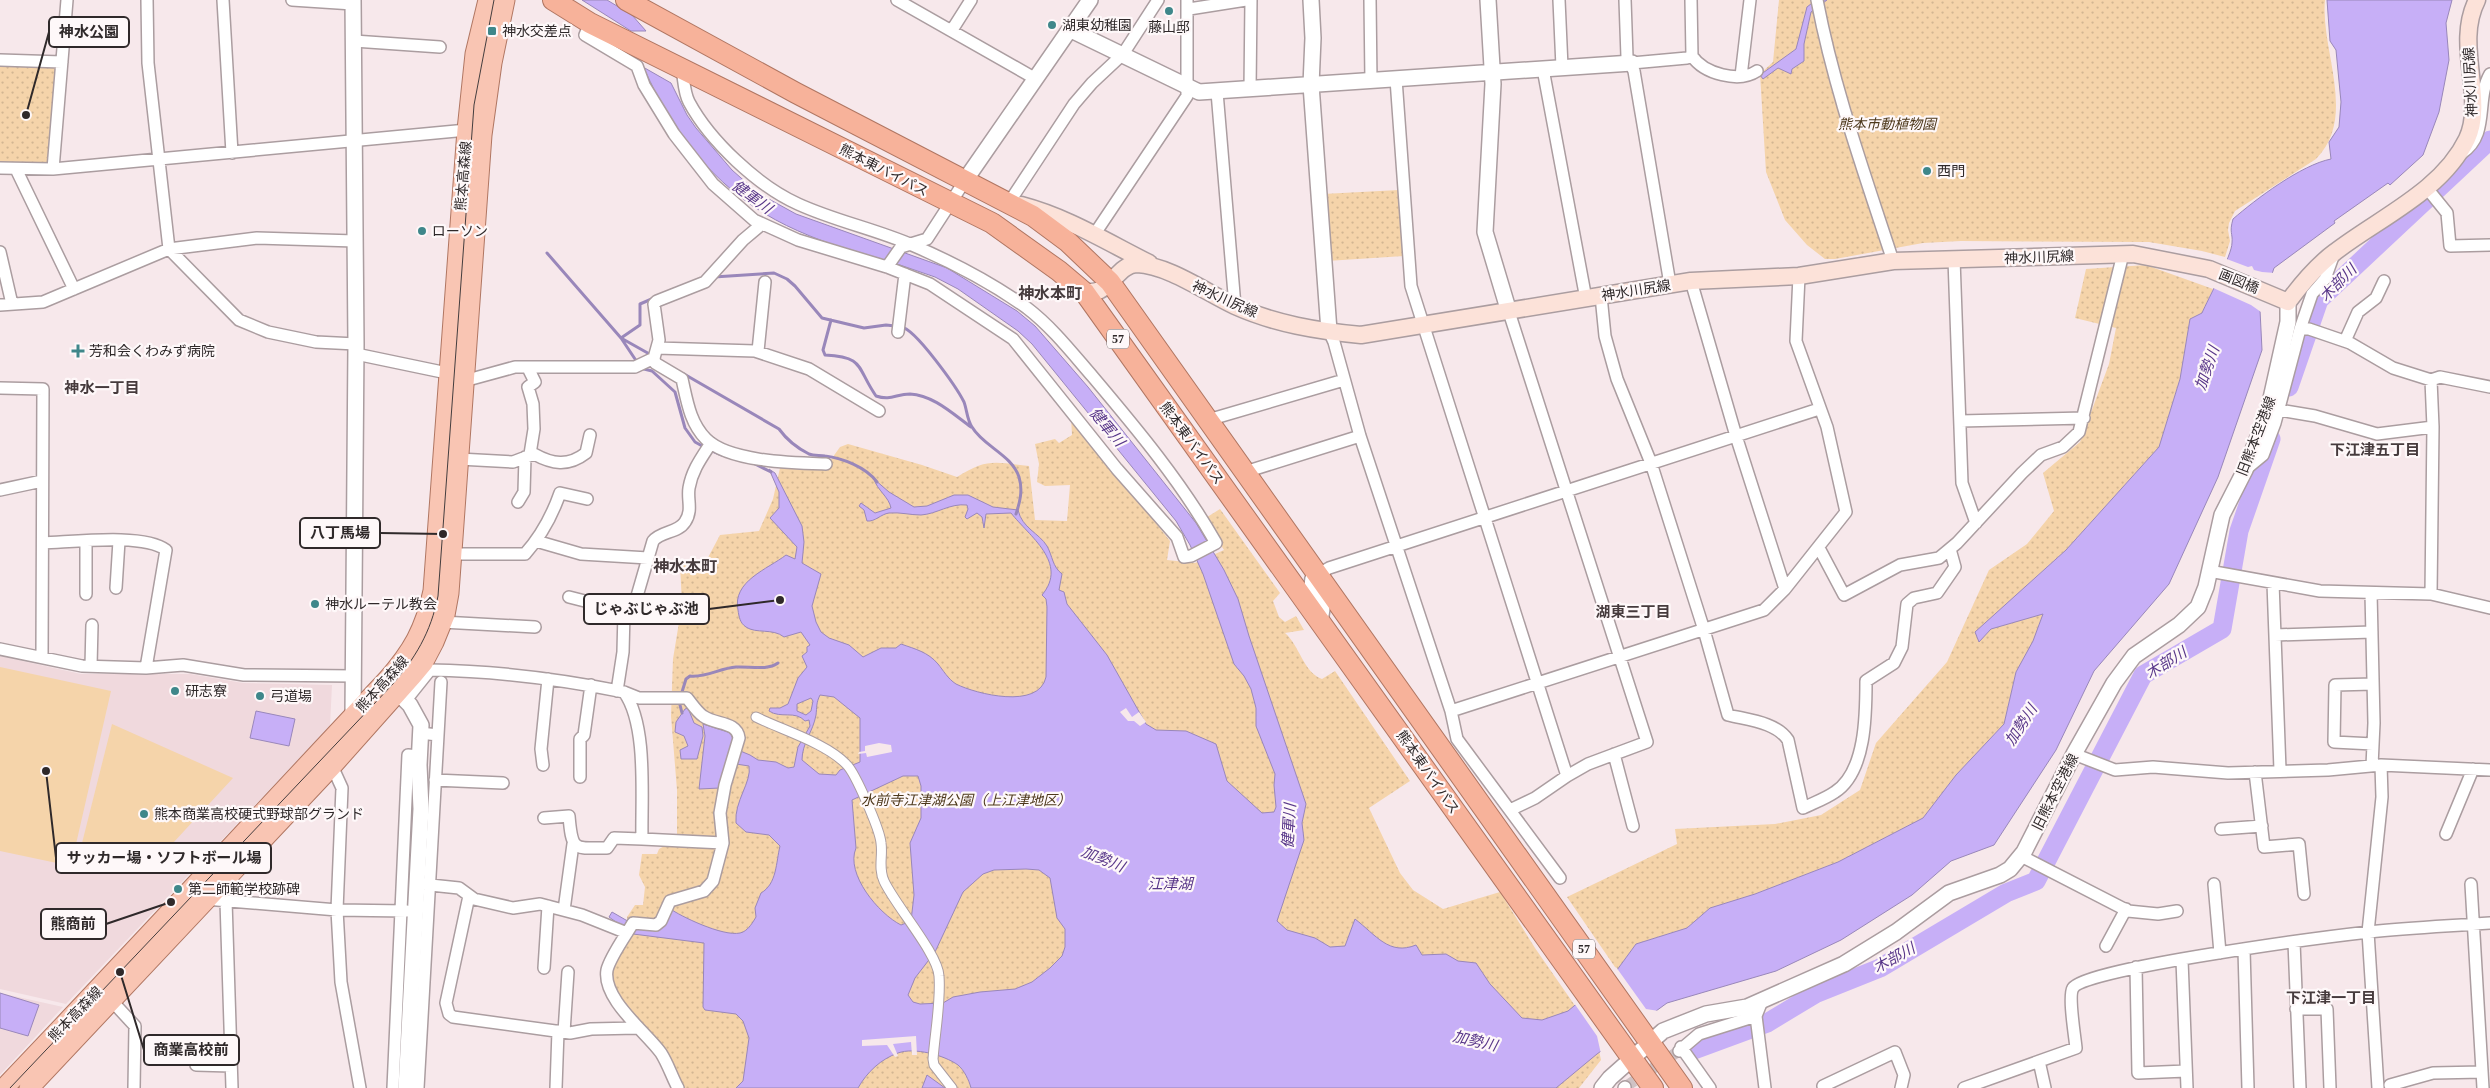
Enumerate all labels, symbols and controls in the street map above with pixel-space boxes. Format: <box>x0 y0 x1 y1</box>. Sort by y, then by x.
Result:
marker: 藤山邸 <box>1163 5 1175 17</box>
callout: 神水公園 <box>49 17 129 47</box>
place label: 湖東幼稚園 <box>1062 18 1132 33</box>
marker: 湖東幼稚園 <box>1046 19 1058 31</box>
place label: 藤山邸 <box>1148 20 1190 35</box>
text: 神水公園 <box>58 23 119 40</box>
place label: 神水交差点 <box>502 24 572 39</box>
marker: 神水交差点 <box>486 25 498 37</box>
street label: 神水川尻線 <box>2461 47 2480 117</box>
park label: 熊本市動植物園 <box>1838 117 1938 132</box>
street label: 熊本高森線 <box>452 140 474 212</box>
street label: 熊本東バイパス <box>837 141 931 199</box>
place label: 西門 <box>1937 164 1965 179</box>
marker: 西門 <box>1921 165 1933 177</box>
water label: 健軍川 <box>729 177 777 218</box>
place label: ローソン <box>432 224 488 239</box>
marker: ローソン <box>416 225 428 237</box>
street label: 神水川尻線 <box>2004 249 2074 266</box>
water label: 木部川 <box>2316 260 2361 305</box>
street label: 画図橋 <box>2217 267 2261 296</box>
street label: 神水川尻線 <box>1190 278 1260 321</box>
street label: 神水川尻線 <box>1600 278 1672 303</box>
district label: 神水本町 <box>1018 284 1082 302</box>
road number: 57 <box>1107 329 1129 348</box>
water label: 加勢川 <box>2192 342 2223 392</box>
marker: 芳和会くわみず病院 <box>71 344 85 358</box>
place label: 芳和会くわみず病院 <box>89 344 215 359</box>
district label: 神水一丁目 <box>63 379 140 396</box>
street label: 旧熊本空港線 <box>2233 394 2279 478</box>
street label: 熊本東バイパス <box>1157 399 1227 487</box>
water label: 健軍川 <box>1086 405 1129 451</box>
district label: 下江津五丁目 <box>2330 442 2420 458</box>
callout: 八丁馬場 <box>300 518 380 548</box>
text: 八丁馬場 <box>310 525 370 541</box>
district label: 神水本町 <box>653 557 717 575</box>
callout: じゃぶじゃぶ池 <box>584 594 709 624</box>
place label: 神水ルーテル教会 <box>325 597 437 612</box>
marker: 神水ルーテル教会 <box>309 598 321 610</box>
text: じゃぶじゃぶ池 <box>593 601 699 617</box>
district label: 湖東三丁目 <box>1595 604 1671 620</box>
water label: 木部川 <box>2143 643 2191 682</box>
street label: 熊本高森線 <box>353 653 411 715</box>
place label: 研志寮 <box>185 684 227 699</box>
marker: 研志寮 <box>169 685 181 697</box>
place label: 弓道場 <box>270 689 312 704</box>
marker: 弓道場 <box>254 690 266 702</box>
water label: 加勢川 <box>2002 700 2041 748</box>
street label: 熊本東バイパス <box>1393 727 1463 817</box>
street label: 旧熊本空港線 <box>2029 751 2081 833</box>
park label: 水前寺江津湖公園（上江津地区） <box>861 793 1071 808</box>
water label: 健軍川 <box>1280 801 1298 849</box>
place label: 熊本商業高校硬式野球部グランド <box>154 806 364 822</box>
marker: 熊本商業高校硬式野球部グランド <box>138 808 150 820</box>
callout: サッカー場・ソフトボール場 <box>56 843 271 873</box>
water label: 加勢川 <box>1079 843 1129 876</box>
text: サッカー場・ソフトボール場 <box>66 850 262 866</box>
water label: 江津湖 <box>1147 876 1194 892</box>
place label: 第二師範学校跡碑 <box>188 881 300 897</box>
marker: 第二師範学校跡碑 <box>172 883 184 895</box>
callout: 熊商前 <box>41 909 106 939</box>
text: 熊商前 <box>50 915 96 932</box>
water label: 木部川 <box>1870 939 1919 976</box>
road number: 57 <box>1573 940 1595 959</box>
street label: 熊本高森線 <box>45 983 105 1045</box>
district label: 下江津一丁目 <box>2286 990 2376 1006</box>
water label: 加勢川 <box>1451 1028 1501 1054</box>
callout: 商業高校前 <box>144 1035 239 1065</box>
text: 商業高校前 <box>153 1041 229 1058</box>

